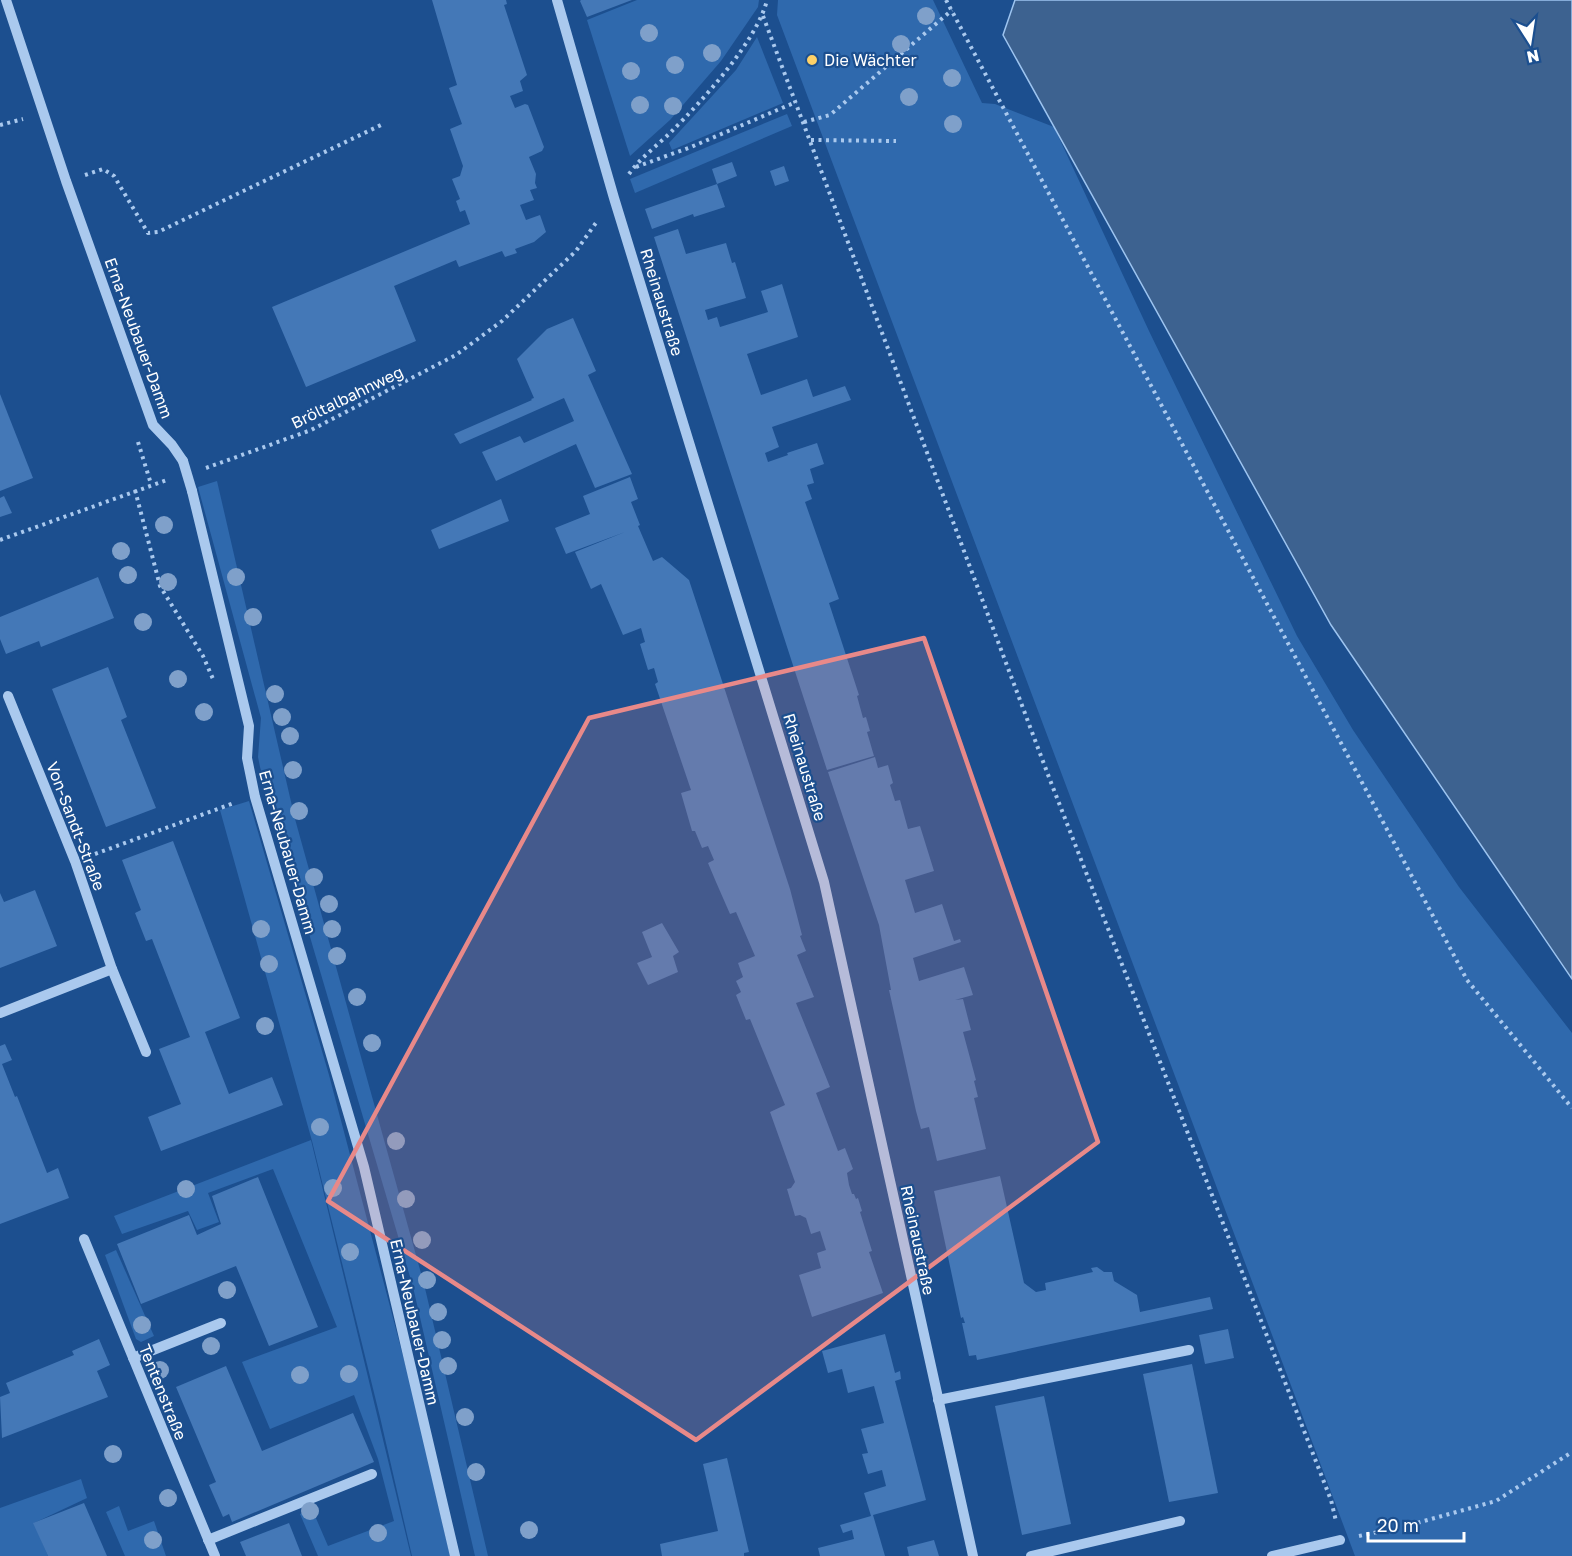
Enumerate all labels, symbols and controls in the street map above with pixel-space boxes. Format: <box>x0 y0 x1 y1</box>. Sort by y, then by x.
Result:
north arrow <box>1500 12 1560 72</box>
text: N <box>1525 46 1541 68</box>
place label: Die Wächter <box>824 50 917 70</box>
marker: Die Wächter <box>805 53 819 67</box>
street label: Rheinaustraße <box>636 246 688 358</box>
street label: Erna-Neubauer-Damm <box>101 255 177 421</box>
street label: Bröltalbahnweg <box>288 361 406 433</box>
street label: Rheinaustraße <box>779 711 831 823</box>
street label: Von-Sandt-Straße <box>42 759 110 893</box>
street label: Erna-Neubauer-Damm <box>255 768 321 936</box>
street label: Rheinaustraße <box>897 1183 939 1297</box>
street label: Erna-Neubauer-Damm <box>386 1237 444 1407</box>
street label: Tentenstraße <box>135 1341 191 1443</box>
scale bar <box>1368 1505 1464 1543</box>
text: 20 m <box>1377 1514 1419 1536</box>

